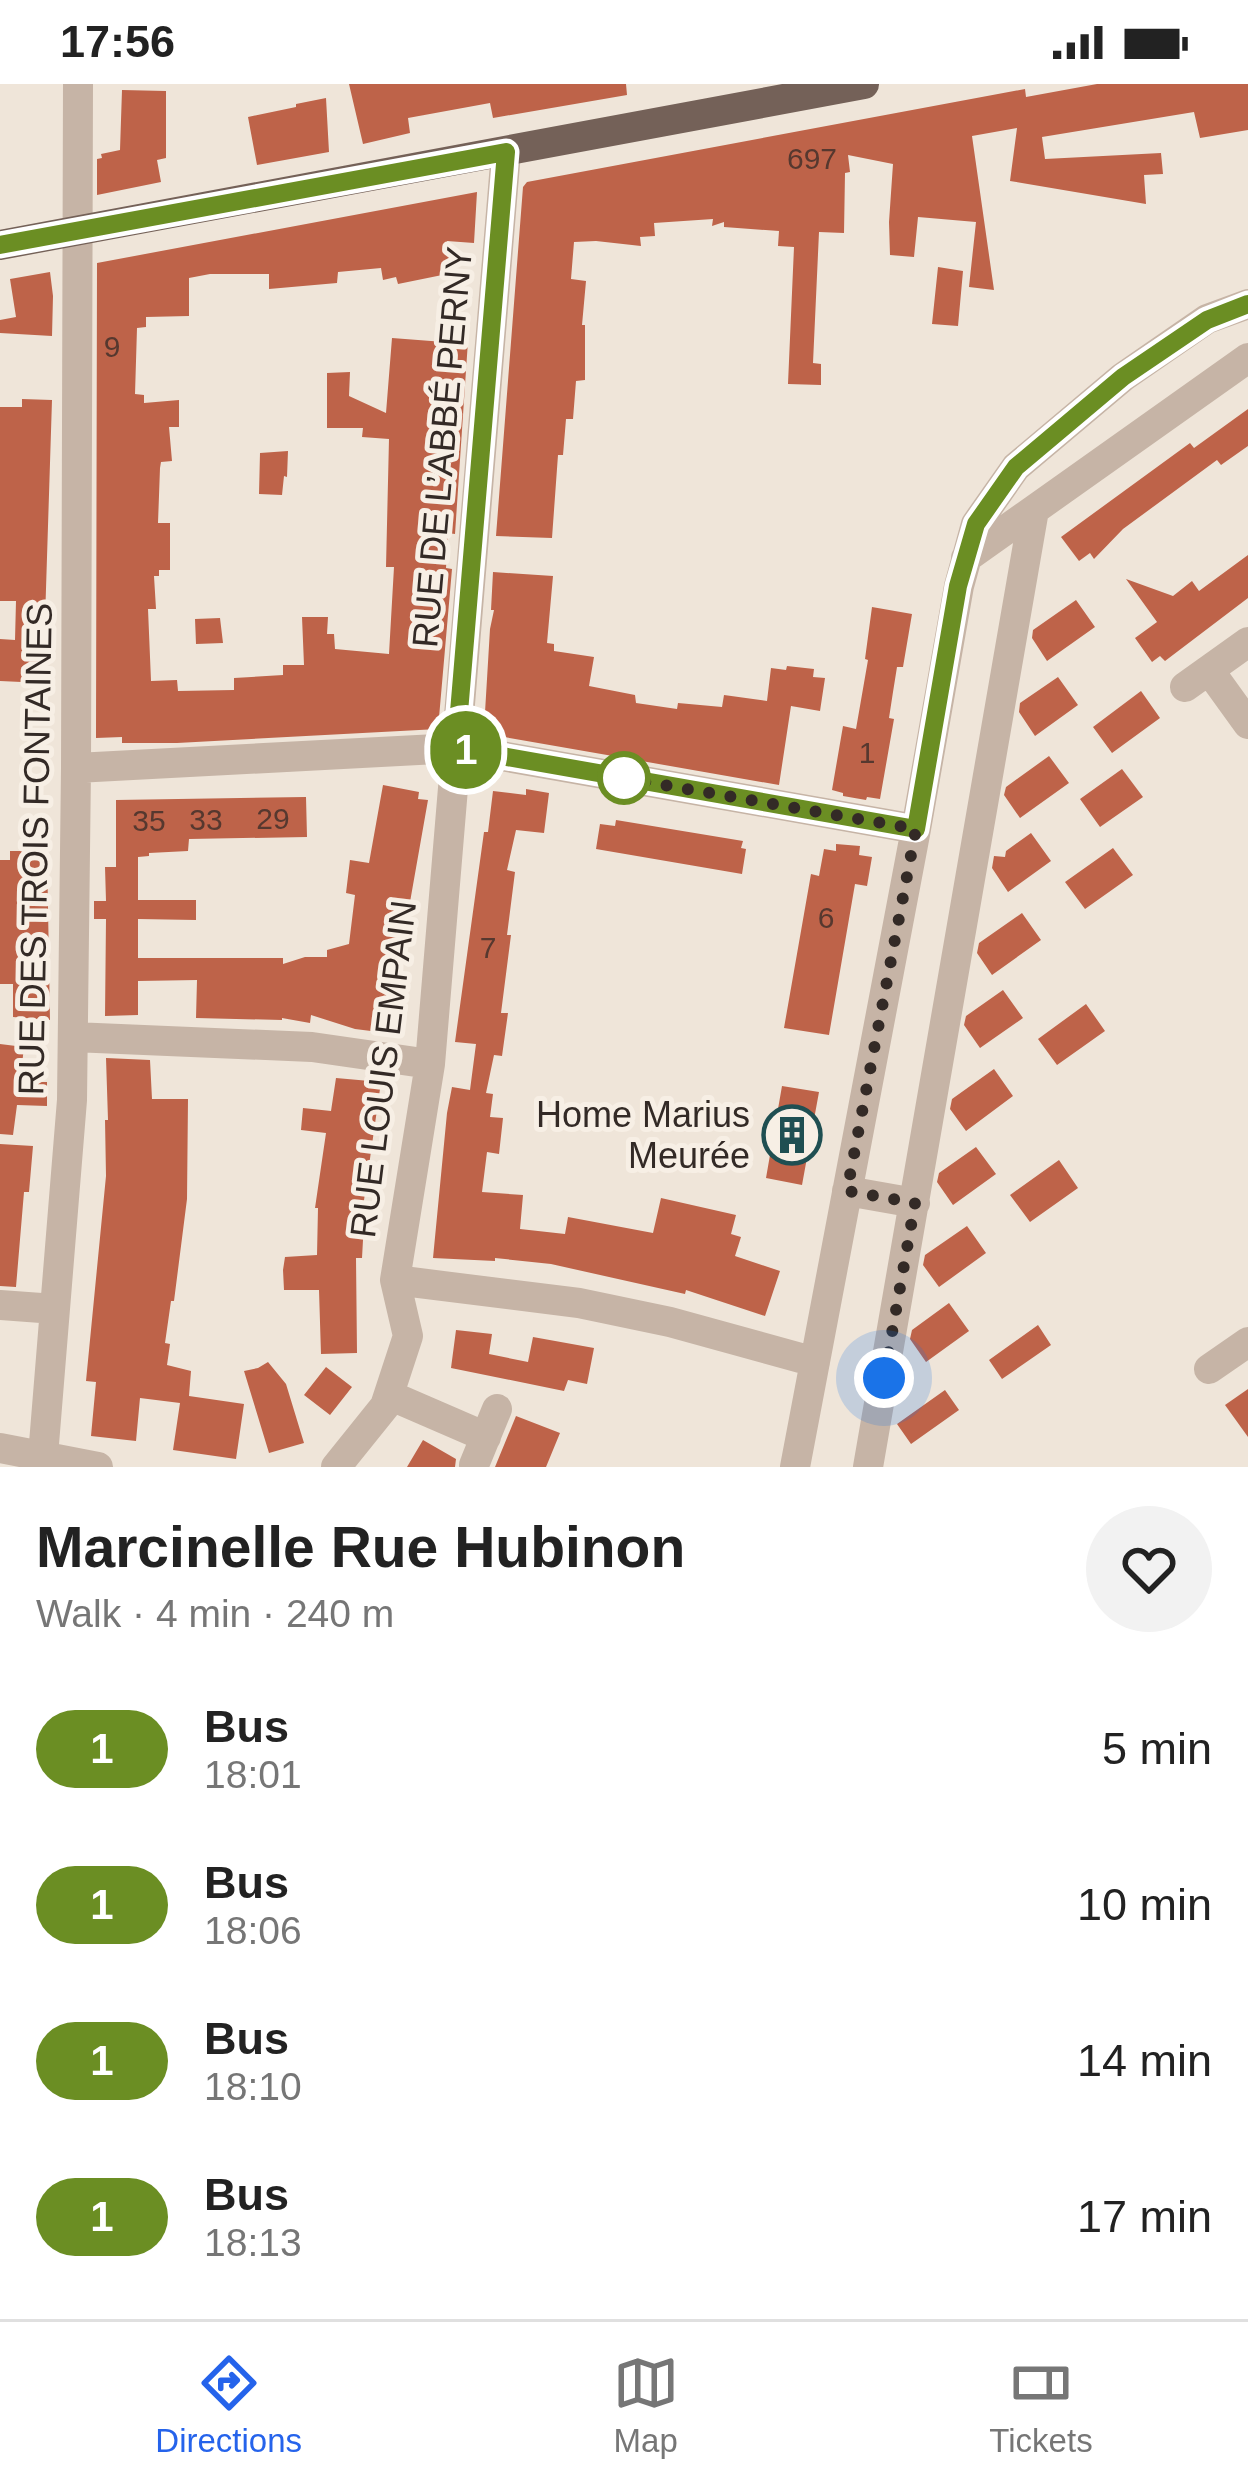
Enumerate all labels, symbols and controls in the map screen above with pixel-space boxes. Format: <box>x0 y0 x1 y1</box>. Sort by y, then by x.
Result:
text: 17:56 <box>60 16 175 67</box>
house number: 697 <box>787 142 837 175</box>
street label: RUE DE L’ABBÉ PERNY <box>404 245 480 649</box>
house number: 9 <box>104 330 120 363</box>
street label: RUE DES TROIS FONTAINES <box>10 602 60 1096</box>
line badge: 1 <box>427 711 505 789</box>
text: 1 <box>454 726 478 773</box>
house number: 1 <box>859 736 875 769</box>
unlabelled marker <box>599 753 649 803</box>
house number: 29 <box>256 802 290 835</box>
house number: 33 <box>189 803 223 836</box>
house number: 35 <box>132 804 166 837</box>
street label: RUE LOUIS EMPAIN <box>342 898 424 1240</box>
house number: 6 <box>818 901 834 934</box>
house number: 7 <box>480 931 496 964</box>
place label: Home Marius Meurée <box>536 1094 750 1176</box>
building icon: Home Marius Meurée <box>761 1104 823 1166</box>
your location <box>854 1348 914 1408</box>
button: heart <box>1086 1506 1212 1632</box>
text: Marcinelle Rue Hubinon <box>36 1515 685 1579</box>
text: Walk · 4 min · 240 m <box>36 1592 394 1635</box>
text: Bus <box>204 1701 289 1752</box>
text: 5 min <box>1102 1723 1212 1774</box>
text: 1 <box>90 1725 114 1772</box>
text: 18:01 <box>204 1753 302 1796</box>
text: Bus <box>204 1857 289 1908</box>
text: 10 min <box>1077 1879 1212 1930</box>
text: 1 <box>90 1881 114 1928</box>
text: 18:06 <box>204 1909 302 1952</box>
text: Bus <box>204 2013 289 2064</box>
text: 14 min <box>1077 2035 1212 2086</box>
text: 1 <box>90 2037 114 2084</box>
text: 18:10 <box>204 2065 302 2108</box>
text: Bus <box>204 2169 289 2220</box>
text: 17 min <box>1077 2191 1212 2242</box>
text: 1 <box>90 2193 114 2240</box>
text: 18:13 <box>204 2221 302 2264</box>
tab: Directions <box>155 2350 302 2460</box>
tab: Map <box>613 2350 679 2460</box>
tab: Tickets <box>989 2350 1093 2460</box>

